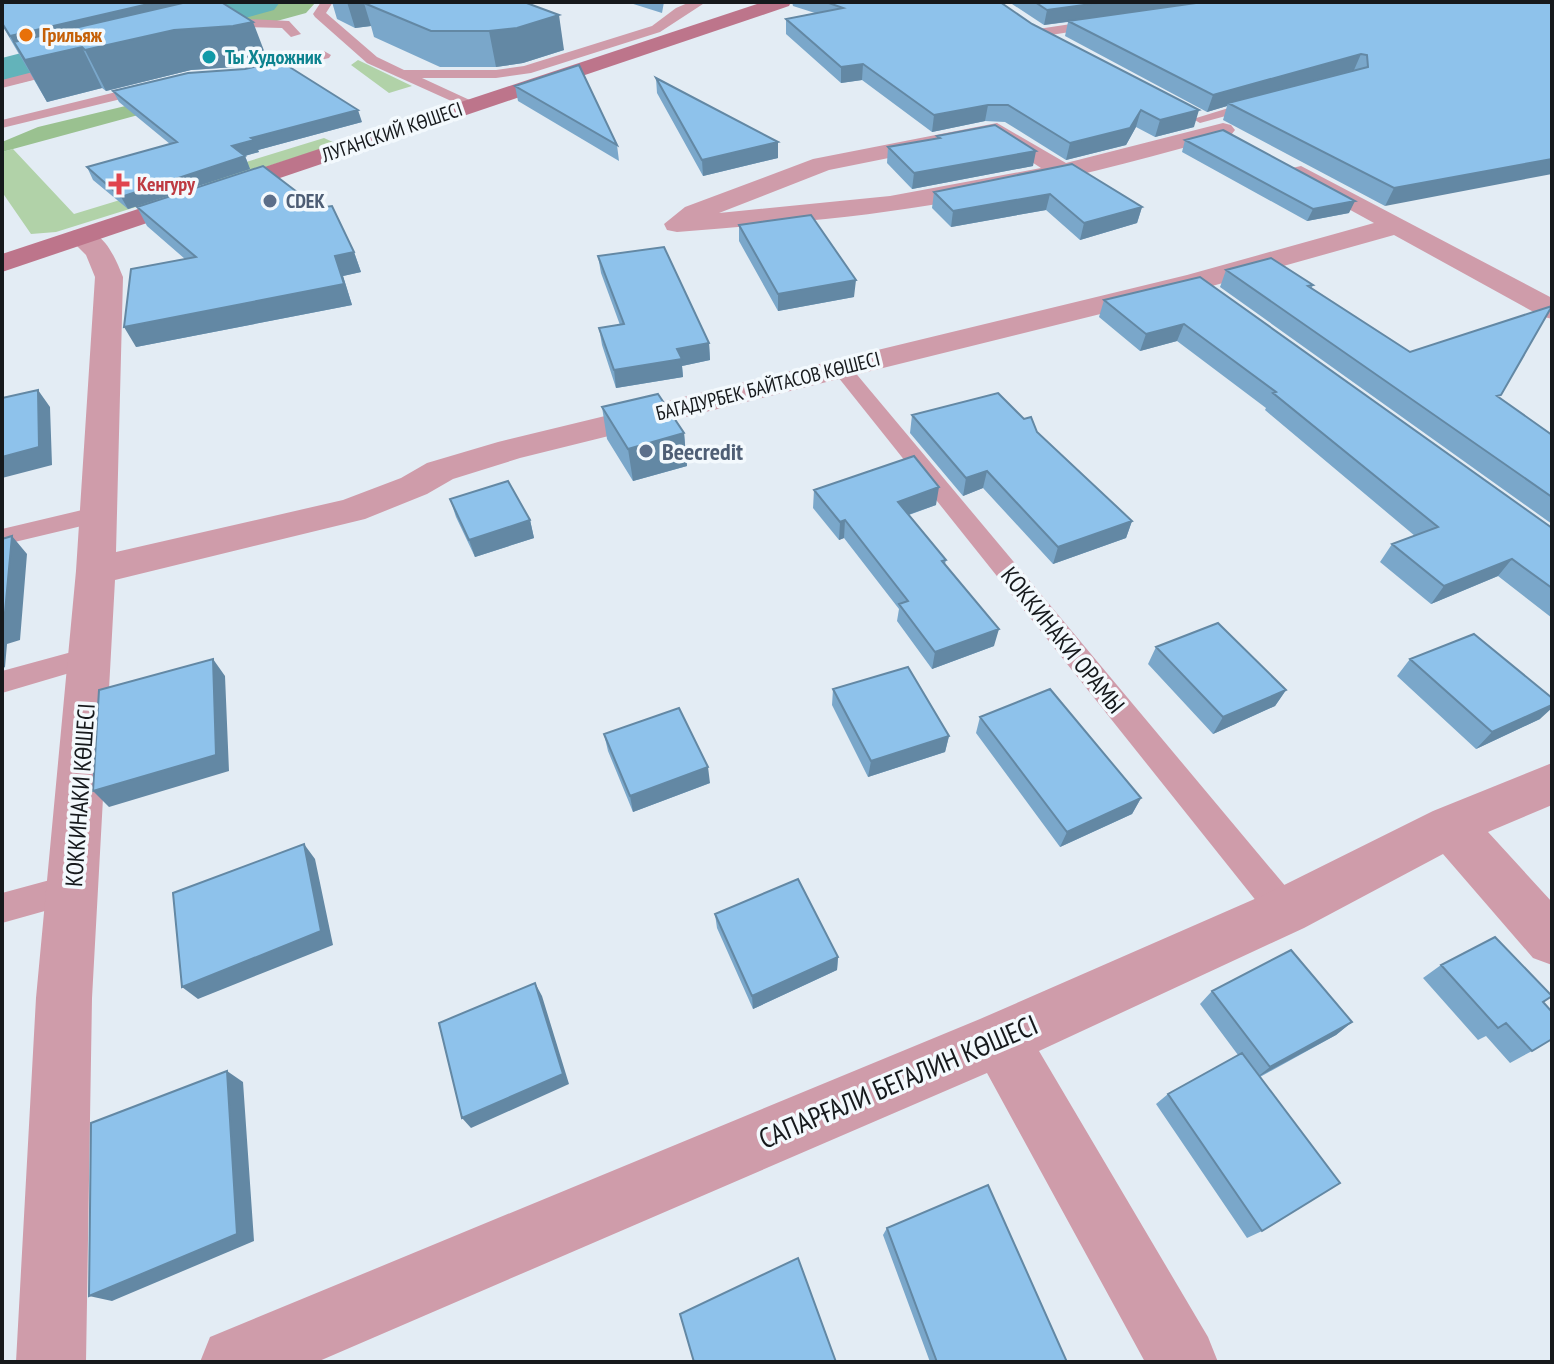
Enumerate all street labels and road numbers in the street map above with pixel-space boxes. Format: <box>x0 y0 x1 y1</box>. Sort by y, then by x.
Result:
street label: ЛУГАНСКИЙ КӨШЕСІ <box>317 96 466 169</box>
street label: БАГАДУРБЕК БАЙТАСОВ КӨШЕСІ <box>653 346 883 426</box>
street label: КОККИНАКИ ОРАМЫ <box>994 560 1132 720</box>
street label: КОККИНАКИ КӨШЕСІ <box>58 702 102 888</box>
street label: САПАРҒАЛИ БЕГАЛИН КӨШЕСІ <box>753 1005 1043 1157</box>

